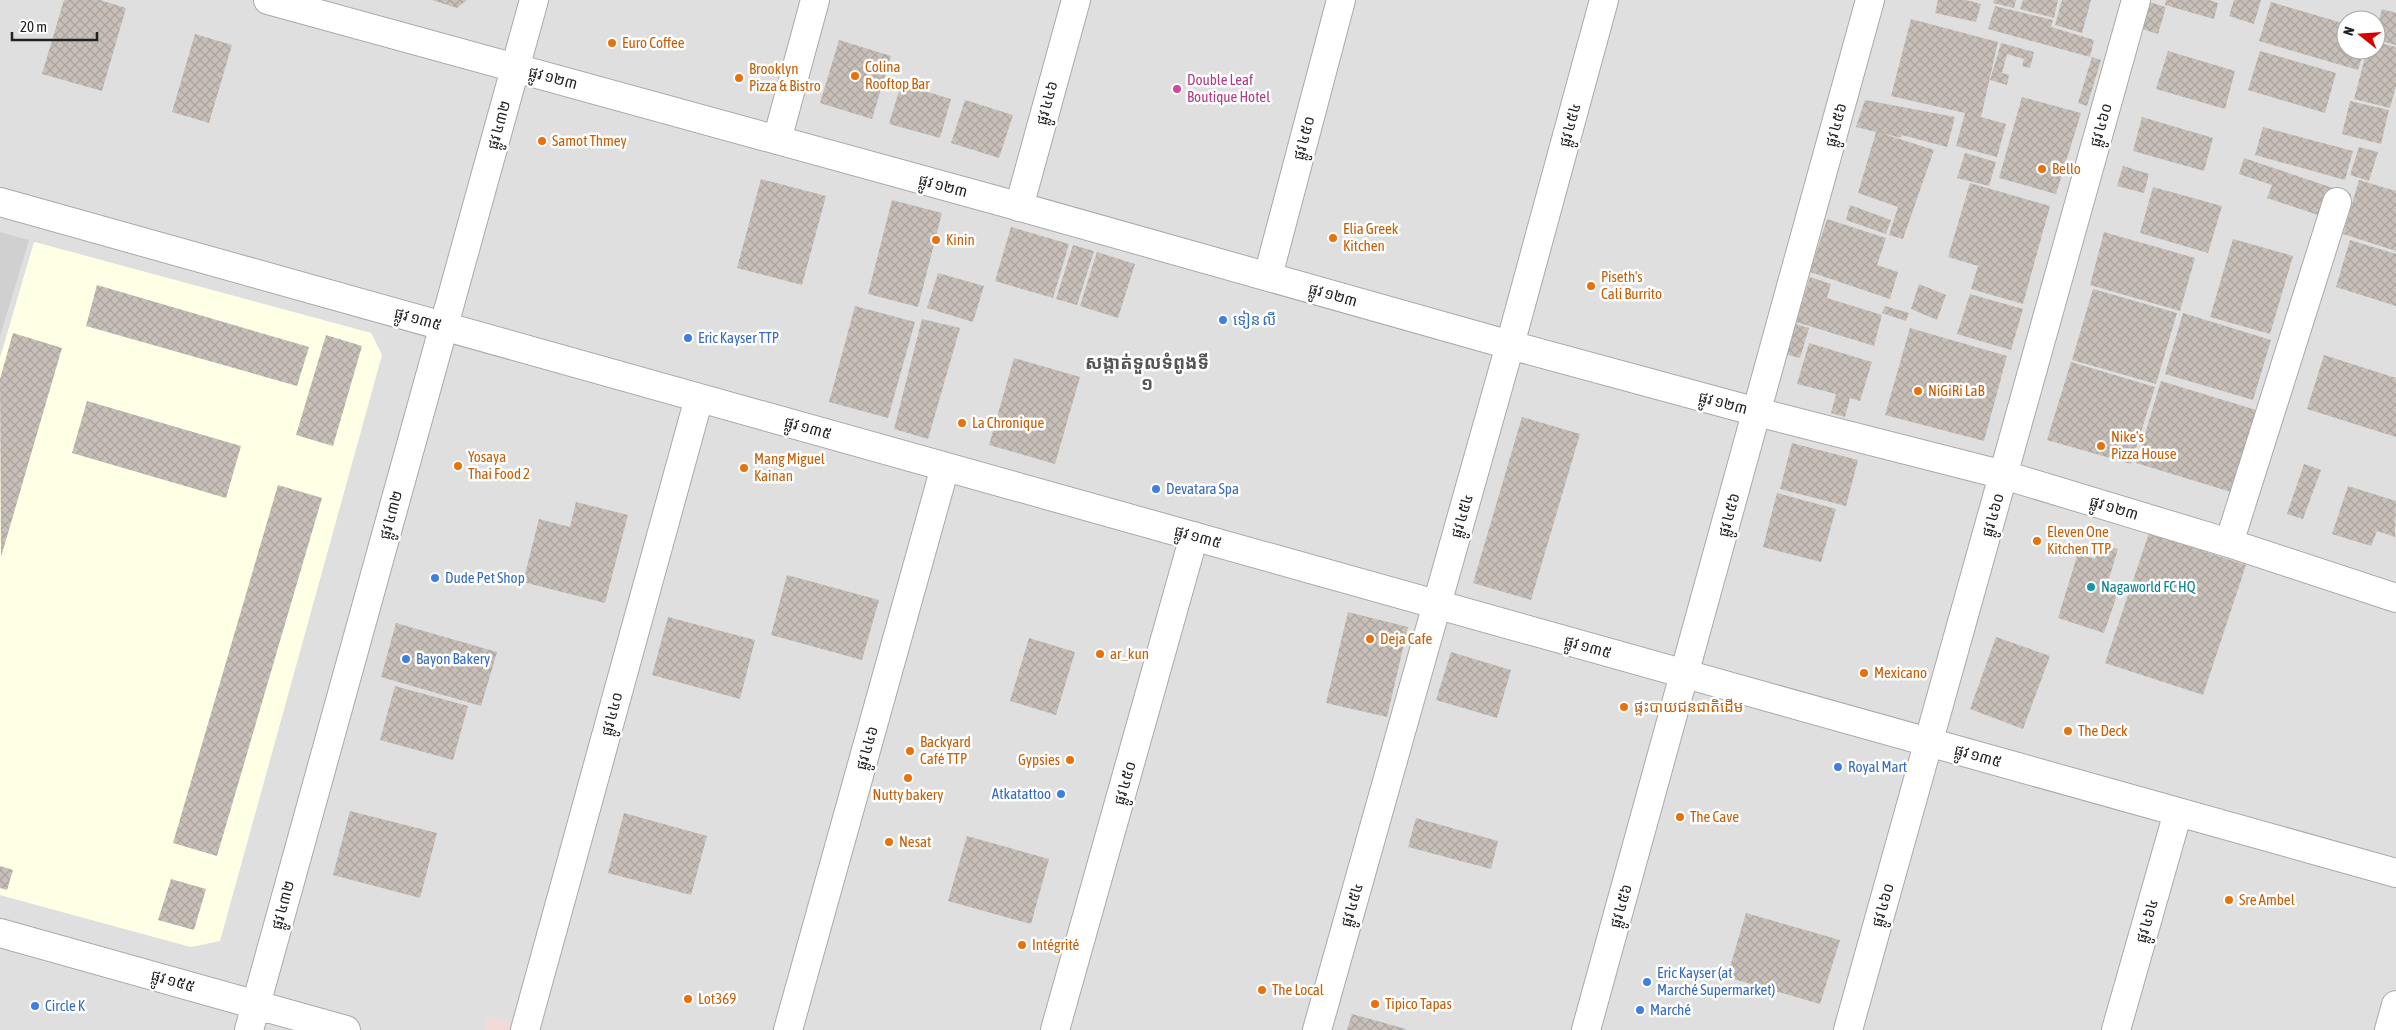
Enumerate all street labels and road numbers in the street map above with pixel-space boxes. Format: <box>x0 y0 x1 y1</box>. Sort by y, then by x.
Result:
street label: ផ្លូវ ១២៣ <box>525 63 580 97</box>
street label: ផ្លូវ ៤៤៦ <box>1032 79 1066 128</box>
street label: ផ្លូវ ៤៣២ <box>484 98 518 153</box>
street label: ផ្លូវ ៤៥៤ <box>1555 101 1589 150</box>
street label: ផ្លូវ ៤៥៦ <box>1821 101 1855 150</box>
street label: ផ្លូវ ៤៦០ <box>2086 101 2120 150</box>
street label: ផ្លូវ ៤៥០ <box>1289 114 1323 163</box>
street label: ផ្លូវ ១២៣ <box>915 171 970 205</box>
street label: ផ្លូវ ១២៣ <box>1305 279 1360 315</box>
street label: ផ្លូវ ១៣៥ <box>391 304 444 339</box>
street label: ផ្លូវ ១២៣ <box>1695 388 1750 422</box>
street label: ផ្លូវ ១៣៥ <box>781 413 834 448</box>
street label: ផ្លូវ ៤៣២ <box>376 488 410 543</box>
street label: ផ្លូវ ៤៥៦ <box>1714 491 1748 540</box>
street label: ផ្លូវ ៤៦០ <box>1978 491 2012 540</box>
street label: ផ្លូវ ៤៥៤ <box>1447 492 1481 541</box>
street label: ផ្លូវ ១២៣ <box>2086 492 2141 528</box>
street label: ផ្លូវ ១៣៥ <box>1171 522 1224 557</box>
street label: ផ្លូវ ១៣៥ <box>1561 632 1614 667</box>
street label: ផ្លូវ ៤៤០ <box>597 690 631 739</box>
street label: ផ្លូវ ៤៤៦ <box>852 724 886 773</box>
street label: ផ្លូវ ១៣៥ <box>1951 741 2004 776</box>
street label: ផ្លូវ ៤៥០ <box>1110 759 1144 808</box>
street label: ផ្លូវ ៤៣២ <box>268 878 302 933</box>
street label: ផ្លូវ ៤៥៤ <box>1337 881 1371 930</box>
street label: ផ្លូវ ៤៦០ <box>1868 881 1902 930</box>
street label: ផ្លូវ ៤៥៦ <box>1606 882 1640 931</box>
street label: ផ្លូវ ៤៦៤ <box>2132 897 2166 946</box>
street label: ផ្លូវ ១៥៥ <box>148 966 197 1000</box>

